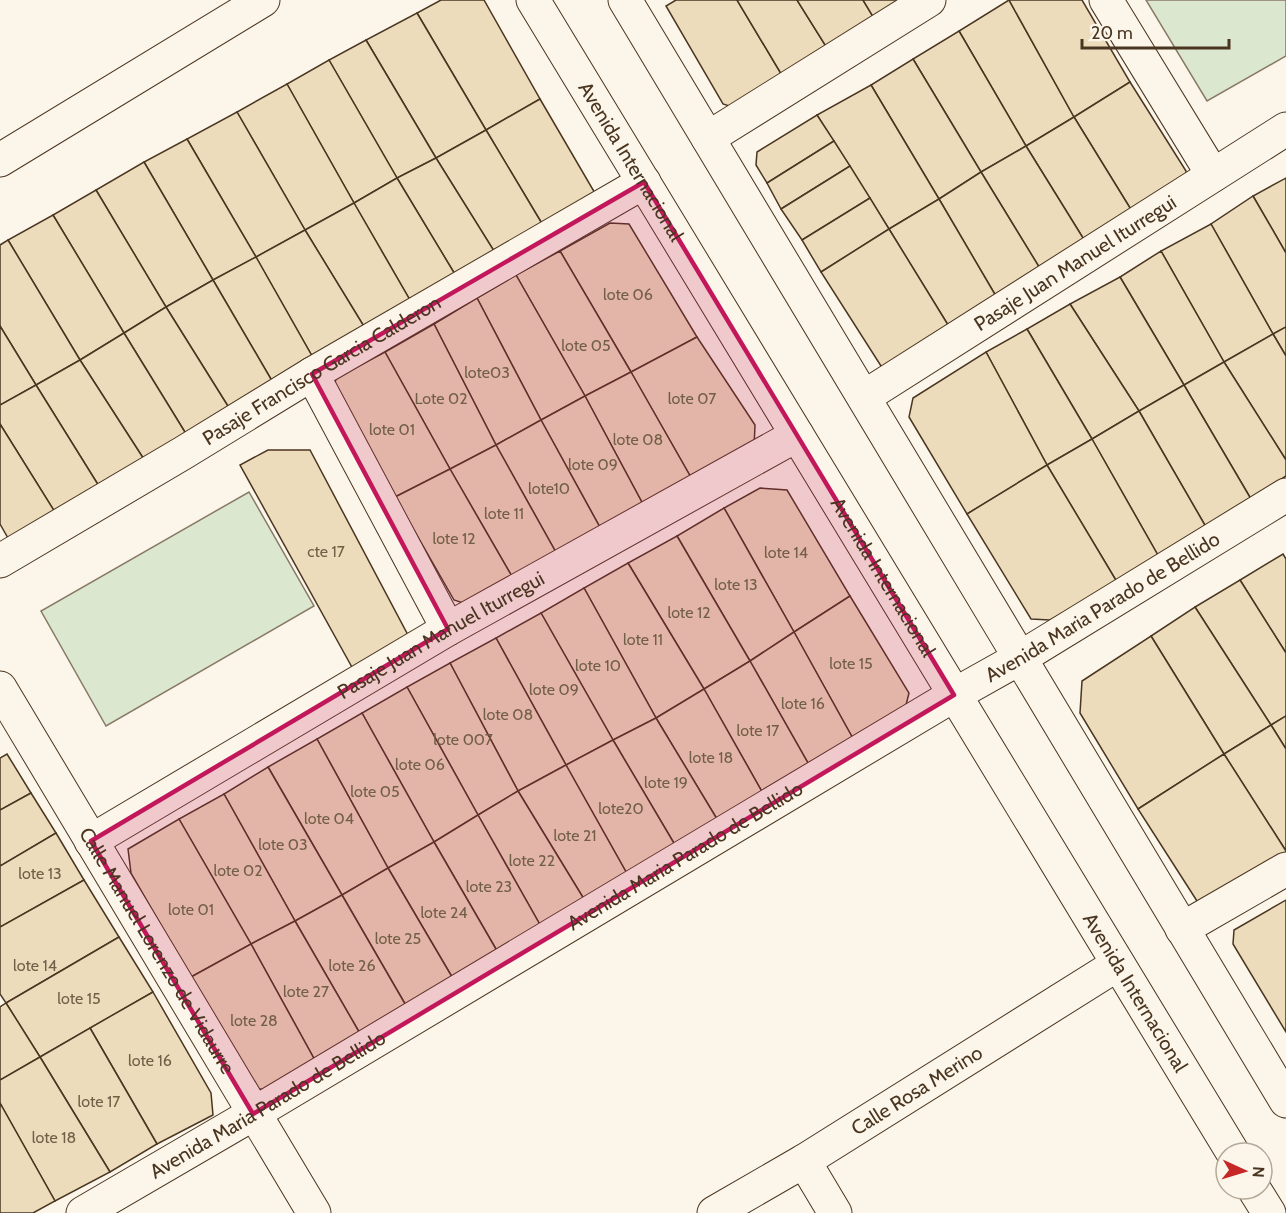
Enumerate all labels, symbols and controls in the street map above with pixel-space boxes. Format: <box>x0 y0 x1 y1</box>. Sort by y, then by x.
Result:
scale bar <box>1082 12 1229 50</box>
text: 20 m <box>1091 22 1133 44</box>
street label: Avenida Internacional <box>574 78 689 246</box>
street label: Pasaje Juan Manuel Iturregui <box>970 190 1181 336</box>
house number: lote 06 <box>603 285 653 304</box>
street label: Pasaje Francisco Garcia Calderon <box>198 290 445 450</box>
house number: lote 05 <box>561 336 611 355</box>
house number: lote03 <box>464 363 510 382</box>
house number: Lote 02 <box>414 389 468 408</box>
house number: lote 07 <box>668 389 716 408</box>
house number: lote 01 <box>369 420 415 439</box>
house number: lote 08 <box>613 430 663 449</box>
house number: lote 09 <box>568 455 618 474</box>
house number: lote10 <box>528 479 570 498</box>
street label: Avenida Internacional <box>826 493 941 661</box>
house number: lote 11 <box>484 504 524 523</box>
street label: Avenida Maria Parado de Bellido <box>981 527 1224 687</box>
house number: lote 12 <box>432 529 476 548</box>
house number: cte 17 <box>307 542 345 561</box>
house number: lote 14 <box>764 543 808 562</box>
street label: Pasaje Juan Manuel Iturregui <box>333 566 548 704</box>
house number: lote 13 <box>714 575 758 594</box>
house number: lote 12 <box>667 603 711 622</box>
house number: lote 11 <box>623 630 663 649</box>
house number: lote 15 <box>829 654 873 673</box>
house number: lote 10 <box>575 656 621 675</box>
house number: lote 09 <box>529 680 579 699</box>
house number: lote 16 <box>781 694 825 713</box>
house number: lote 08 <box>483 705 533 724</box>
house number: lote 17 <box>737 721 779 740</box>
house number: lote 007 <box>433 730 493 749</box>
house number: lote 18 <box>689 748 733 767</box>
house number: lote 06 <box>395 755 445 774</box>
house number: lote 19 <box>644 773 688 792</box>
street label: Avenida Maria Parado de Bellido <box>563 776 807 935</box>
house number: lote 05 <box>350 782 400 801</box>
house number: lote20 <box>598 799 644 818</box>
house number: lote 04 <box>304 809 354 828</box>
street label: Calle Manuel Lorenzo de Vidaurre <box>74 823 240 1078</box>
house number: lote 21 <box>553 826 597 845</box>
house number: lote 03 <box>258 835 308 854</box>
house number: lote 22 <box>509 851 555 870</box>
house number: lote 02 <box>213 861 263 880</box>
house number: lote 13 <box>18 864 62 883</box>
house number: lote 23 <box>466 877 512 896</box>
house number: lote 01 <box>168 900 214 919</box>
house number: lote 24 <box>420 903 468 922</box>
street label: Avenida Internacional <box>1078 908 1193 1077</box>
house number: lote 25 <box>375 929 421 948</box>
house number: lote 14 <box>13 956 57 975</box>
house number: lote 26 <box>329 956 375 975</box>
house number: lote 27 <box>283 982 329 1001</box>
house number: lote 15 <box>57 989 101 1008</box>
house number: lote 28 <box>230 1011 278 1030</box>
street label: Avenida Maria Parado de Bellido <box>145 1026 390 1184</box>
street label: Calle Rosa Merino <box>847 1040 987 1140</box>
house number: lote 16 <box>128 1051 172 1070</box>
house number: lote 17 <box>78 1092 120 1111</box>
house number: lote 18 <box>32 1128 76 1147</box>
north arrow <box>1214 1141 1274 1201</box>
text: N <box>1249 1166 1268 1178</box>

